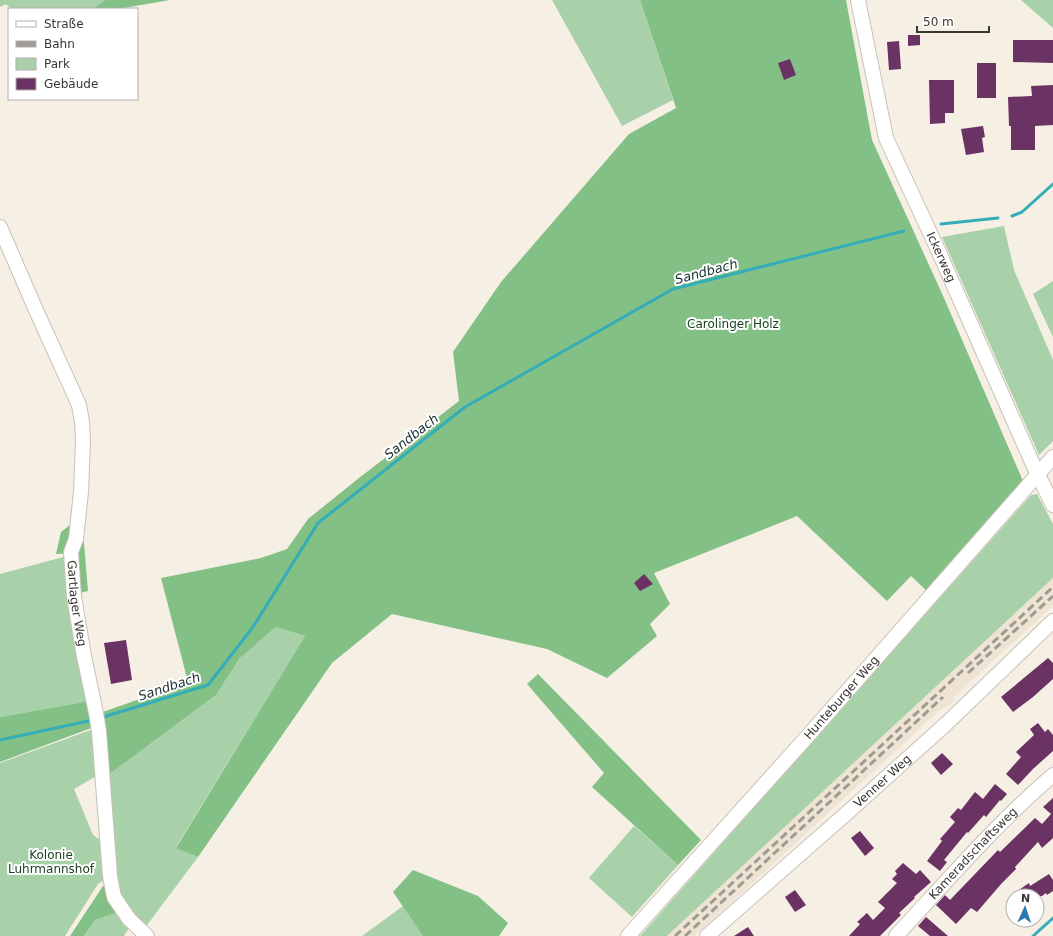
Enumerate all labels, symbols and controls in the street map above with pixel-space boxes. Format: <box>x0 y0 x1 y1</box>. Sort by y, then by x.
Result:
legend <box>8 8 138 100</box>
scale bar <box>917 8 989 34</box>
text: 50 m <box>923 15 954 29</box>
text: Straße <box>44 17 84 31</box>
text: Bahn <box>44 37 75 51</box>
text: Park <box>44 57 70 71</box>
text: Gebäude <box>44 77 98 91</box>
street label: Ickerweg <box>924 230 958 284</box>
water label: Sandbach <box>673 256 739 287</box>
park label: Carolinger Holz <box>687 317 779 331</box>
water label: Sandbach <box>381 411 441 462</box>
street label: Gartlager Weg <box>65 560 89 648</box>
street label: Hunteburger Weg <box>801 653 882 742</box>
water label: Sandbach <box>136 669 202 704</box>
street label: Venner Weg <box>851 752 914 810</box>
street label: Kameradschaftsweg <box>926 805 1020 902</box>
park label: Kolonie Luhrmannshof <box>8 848 95 876</box>
north arrow <box>1005 888 1045 928</box>
text: N <box>1021 892 1030 905</box>

